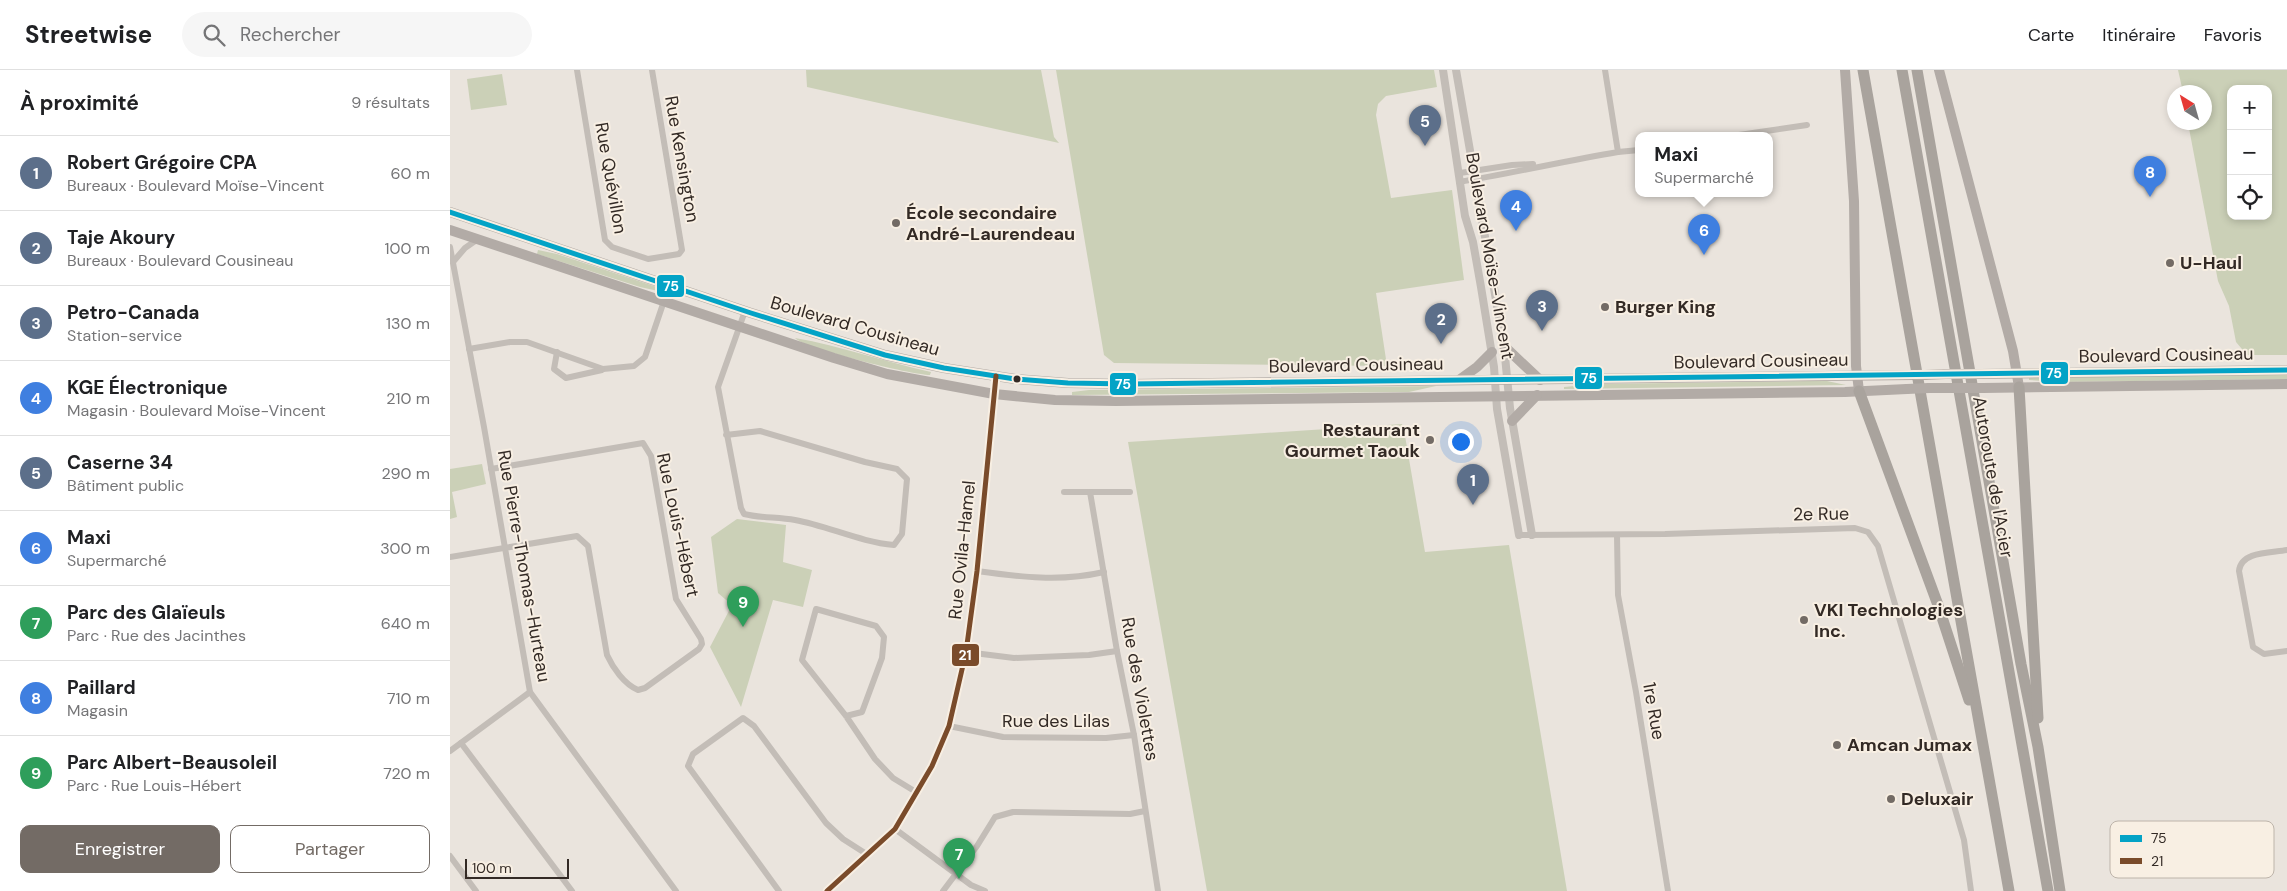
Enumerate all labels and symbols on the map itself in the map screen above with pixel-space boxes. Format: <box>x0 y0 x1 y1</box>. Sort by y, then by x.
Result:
north arrow <box>2167 85 2212 130</box>
street label: Rue Kensington <box>659 94 705 224</box>
pin: 5 <box>1409 105 1441 146</box>
street label: Rue Quévillon <box>589 120 633 236</box>
street label: Boulevard Moïse-Vincent <box>1460 151 1520 361</box>
pin: 8 <box>2134 156 2166 197</box>
pin: 4 <box>1500 190 1532 231</box>
place label: École secondaire André-Laurendeau <box>906 201 1075 246</box>
pin: 6 <box>1688 214 1720 255</box>
marker: École secondaire André-Laurendeau <box>890 217 902 229</box>
place label: U-Haul <box>2180 251 2242 275</box>
marker: U-Haul <box>2164 257 2176 269</box>
line badge: 75 <box>656 274 685 298</box>
text: 75 <box>663 277 679 295</box>
street label: Boulevard Cousineau <box>768 290 942 362</box>
pin: 3 <box>1526 290 1558 331</box>
place label: Burger King <box>1615 295 1716 319</box>
marker: Burger King <box>1599 301 1611 313</box>
pin: 2 <box>1425 303 1457 344</box>
street label: Boulevard Cousineau <box>2078 341 2254 369</box>
street label: Boulevard Cousineau <box>1673 347 1849 375</box>
street label: Boulevard Cousineau <box>1268 351 1444 379</box>
line badge: 75 <box>2040 361 2069 385</box>
text: 75 <box>2046 364 2062 382</box>
line badge: 75 <box>1574 366 1603 390</box>
text: 75 <box>1581 369 1597 387</box>
line badge: 75 <box>1109 372 1137 396</box>
unlabelled marker <box>1012 374 1022 384</box>
text: 75 <box>1115 375 1131 393</box>
street label: Autoroute de l'Acier <box>1967 394 2019 560</box>
place label: Restaurant Gourmet Taouk <box>1285 418 1421 463</box>
your location <box>1448 429 1474 455</box>
marker: Restaurant Gourmet Taouk <box>1424 434 1436 446</box>
street label: Rue Pierre-Thomas-Hurteau <box>492 448 556 684</box>
street label: Rue Louis-Hébert <box>651 451 705 599</box>
pin: 1 <box>1457 464 1489 505</box>
street label: Rue Ovila-Hamel <box>943 479 981 621</box>
street label: 2e Rue <box>1793 502 1849 526</box>
pin: 9 <box>727 586 759 627</box>
place label: VKI Technologies Inc. <box>1814 598 1963 643</box>
marker: VKI Technologies Inc. <box>1798 614 1810 626</box>
street label: Rue des Violettes <box>1116 615 1164 763</box>
line badge: 21 <box>951 643 980 667</box>
text: 21 <box>958 646 972 664</box>
street label: 1re Rue <box>1637 680 1671 742</box>
street label: Rue des Lilas <box>1002 709 1110 733</box>
place label: Amcan Jumax <box>1847 733 1972 757</box>
marker: Amcan Jumax <box>1831 739 1843 751</box>
place label: Deluxair <box>1901 787 1973 811</box>
marker: Deluxair <box>1885 793 1897 805</box>
legend <box>2110 821 2274 878</box>
text: 75 <box>2151 829 2167 847</box>
pin: 7 <box>943 838 975 879</box>
text: 21 <box>2151 852 2163 870</box>
scale bar <box>465 856 569 879</box>

